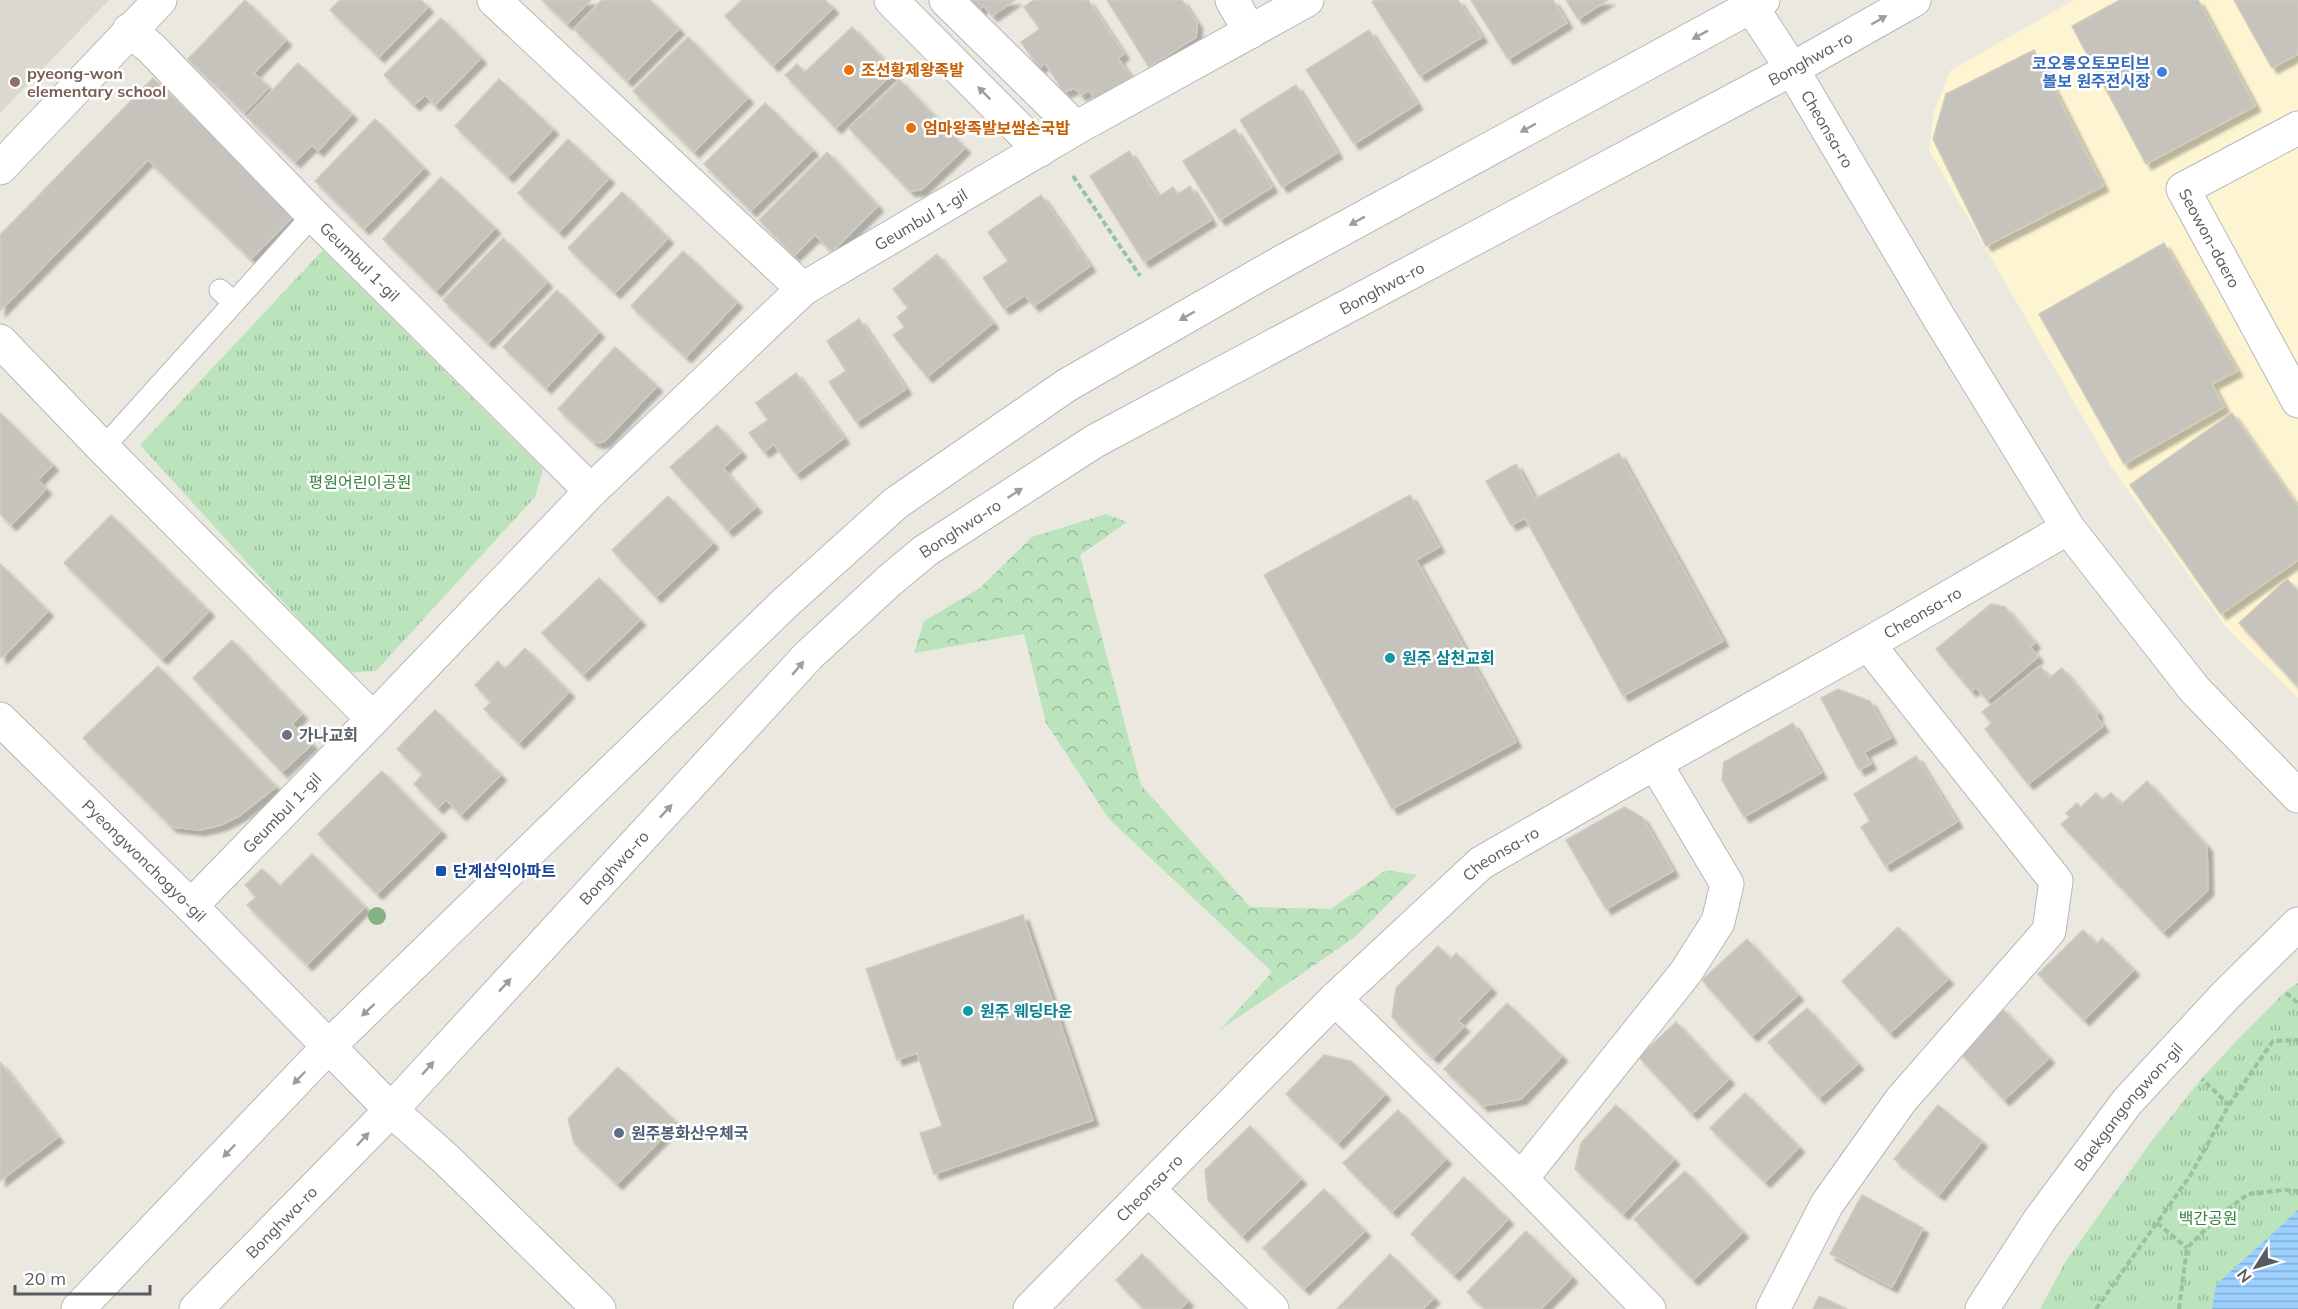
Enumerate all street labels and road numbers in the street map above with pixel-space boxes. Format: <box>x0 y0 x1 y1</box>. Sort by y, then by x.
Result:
street label: Bonghwa-ro <box>1765 27 1856 90</box>
street label: Cheonsa-ro <box>1797 86 1858 171</box>
street label: Geumbul 1-gil <box>871 184 971 255</box>
street label: Seowon-daero <box>2175 185 2245 291</box>
street label: Geumbul 1-gil <box>316 218 404 305</box>
street label: Bonghwa-ro <box>1336 257 1428 319</box>
street label: Bonghwa-ro <box>915 495 1005 562</box>
street label: Cheonsa-ro <box>1880 582 1965 643</box>
street label: Geumbul 1-gil <box>238 768 325 857</box>
street label: Pyeongwonchogyo-gil <box>78 795 211 926</box>
street label: Cheonsa-ro <box>1458 822 1542 885</box>
street label: Bonghwa-ro <box>575 826 653 909</box>
street label: Baekgangongwon-gil <box>2070 1038 2187 1175</box>
street label: Cheonsa-ro <box>1112 1150 1187 1226</box>
street label: Bonghwa-ro <box>242 1181 321 1262</box>

